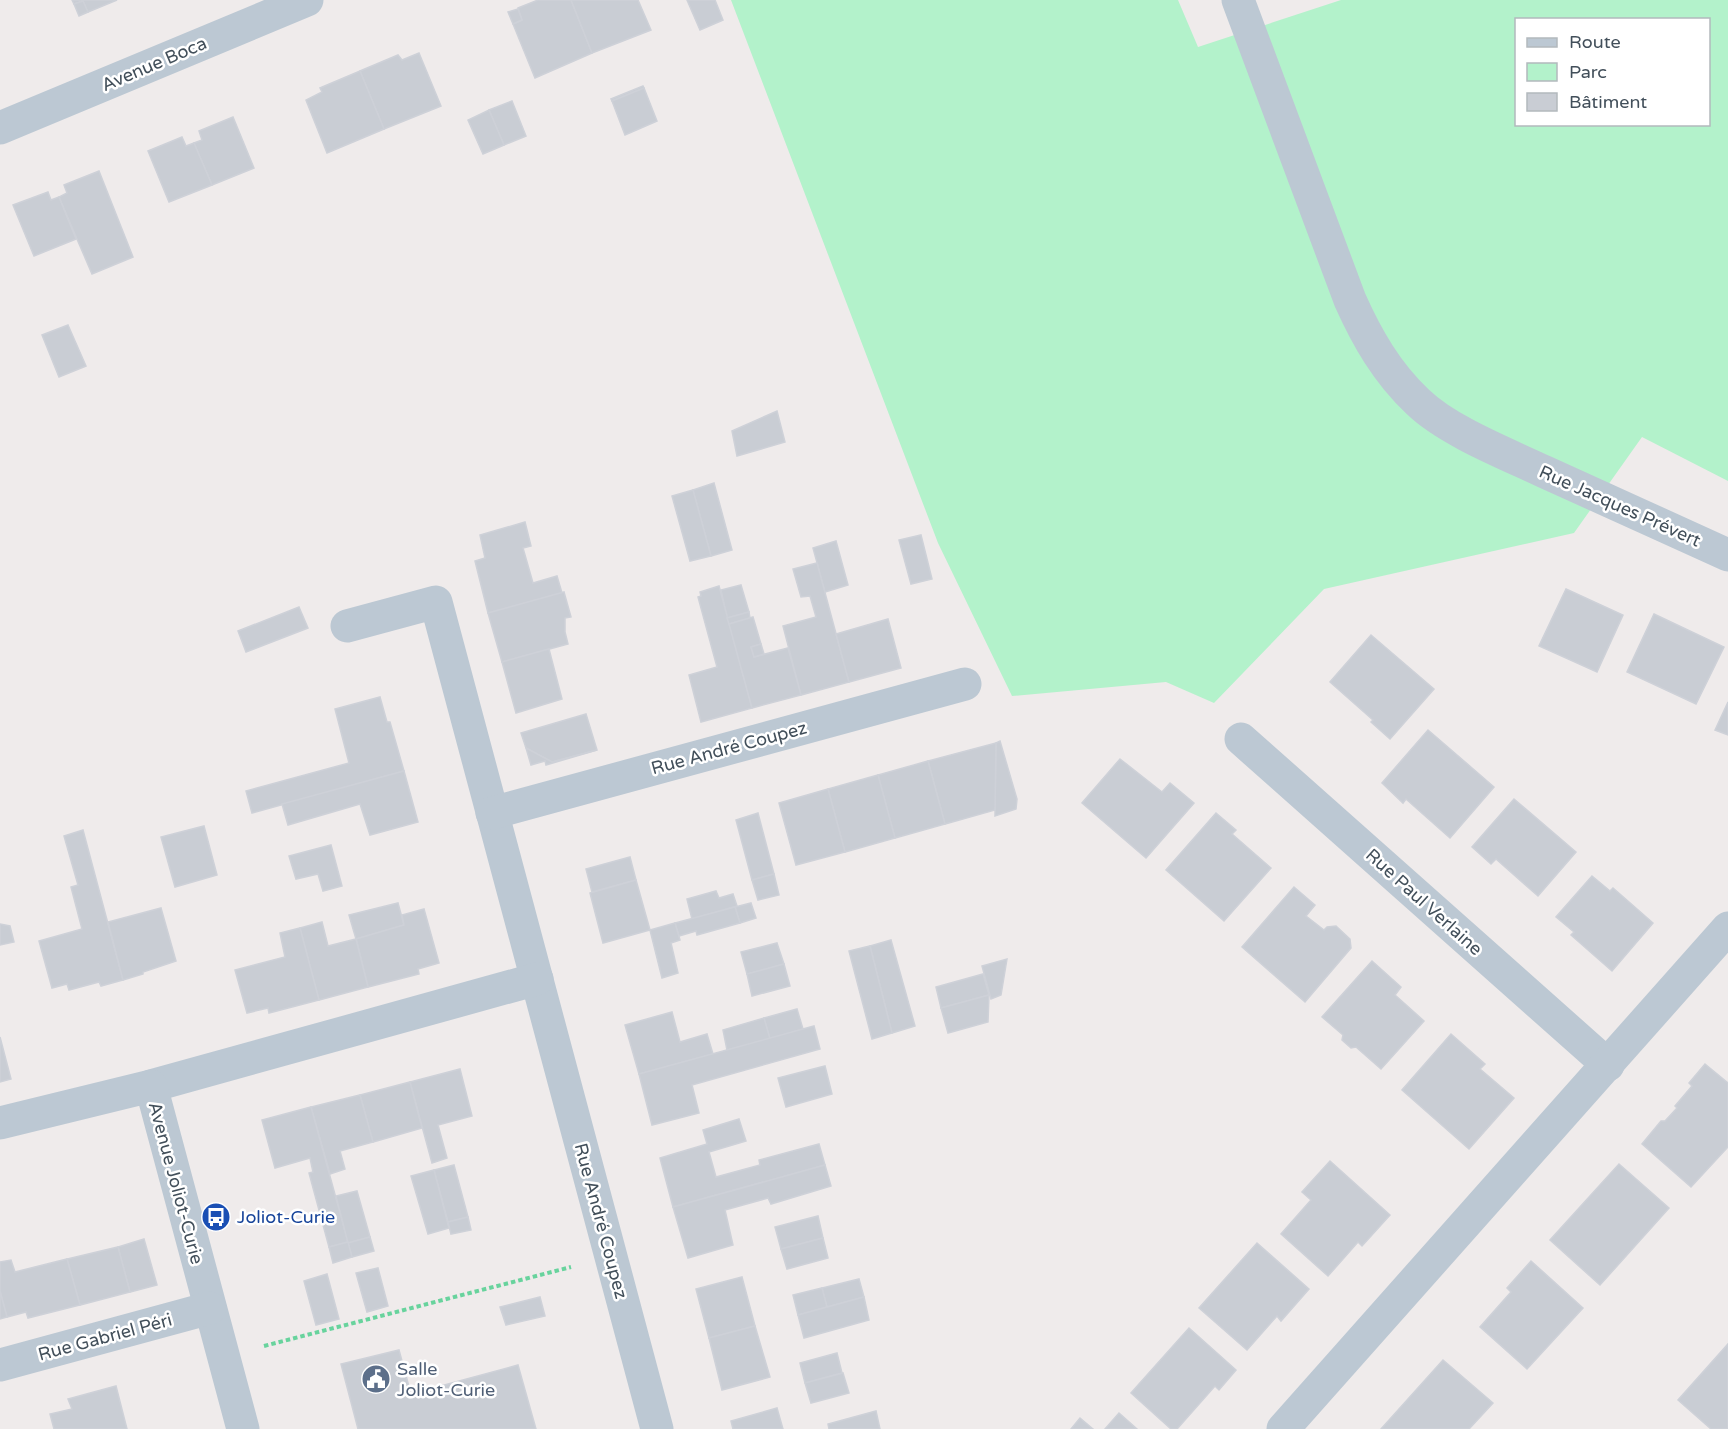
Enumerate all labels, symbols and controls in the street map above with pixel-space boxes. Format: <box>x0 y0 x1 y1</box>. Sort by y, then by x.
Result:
legend <box>1515 18 1710 126</box>
text: Route <box>1569 31 1621 53</box>
street label: Avenue Boca <box>98 32 210 96</box>
text: Parc <box>1569 61 1607 83</box>
text: Bâtiment <box>1569 91 1647 113</box>
street label: Rue Jacques Prévert <box>1536 460 1704 552</box>
street label: Rue André Coupez <box>649 717 809 779</box>
street label: Rue Paul Verlaine <box>1361 844 1487 960</box>
street label: Avenue Joliot-Curie <box>144 1099 208 1267</box>
street label: Rue André Coupez <box>570 1141 632 1301</box>
bus stop icon: Joliot-Curie <box>200 1201 232 1233</box>
place label: Joliot-Curie <box>237 1206 335 1228</box>
street label: Rue Gabriel Péri <box>36 1309 174 1365</box>
place label: Salle Joliot-Curie <box>397 1358 495 1401</box>
public building icon: Salle Joliot-Curie <box>360 1363 392 1395</box>

